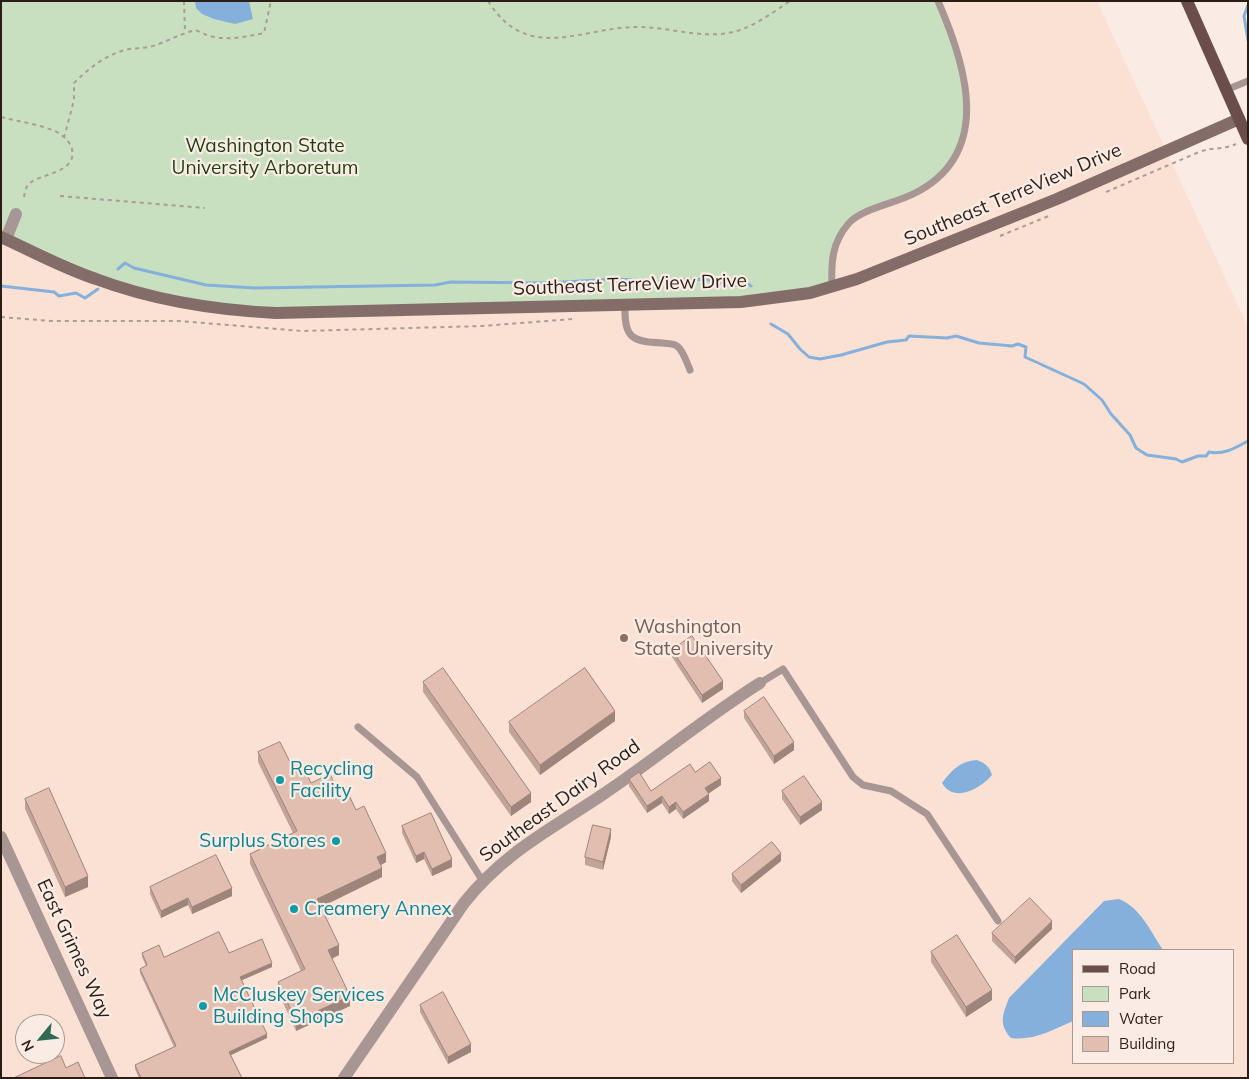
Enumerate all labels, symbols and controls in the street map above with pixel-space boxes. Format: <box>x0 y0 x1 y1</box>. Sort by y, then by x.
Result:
park label: Washington State University Arboretum <box>172 135 358 179</box>
street label: Southeast TerreView Drive <box>901 139 1125 251</box>
street label: Southeast TerreView Drive <box>513 270 747 300</box>
place label: Washington State University <box>634 616 773 660</box>
marker: Washington State University <box>618 632 630 644</box>
street label: Southeast Dairy Road <box>475 735 645 867</box>
place label: Recycling Facility <box>290 758 374 802</box>
marker: Recycling Facility <box>274 774 286 786</box>
place label: Surplus Stores <box>199 830 326 852</box>
marker: Surplus Stores <box>330 835 342 847</box>
street label: East Grimes Way <box>32 876 116 1022</box>
place label: Creamery Annex <box>304 898 452 920</box>
marker: Creamery Annex <box>288 903 300 915</box>
legend <box>1072 949 1234 1064</box>
text: Road <box>1119 959 1156 978</box>
place label: McCluskey Services Building Shops <box>213 984 385 1028</box>
text: Park <box>1119 984 1151 1003</box>
marker: McCluskey Services Building Shops <box>197 1000 209 1012</box>
text: Water <box>1119 1009 1163 1028</box>
north arrow <box>15 1014 65 1064</box>
text: Building <box>1119 1034 1175 1053</box>
text: N <box>17 1037 38 1054</box>

